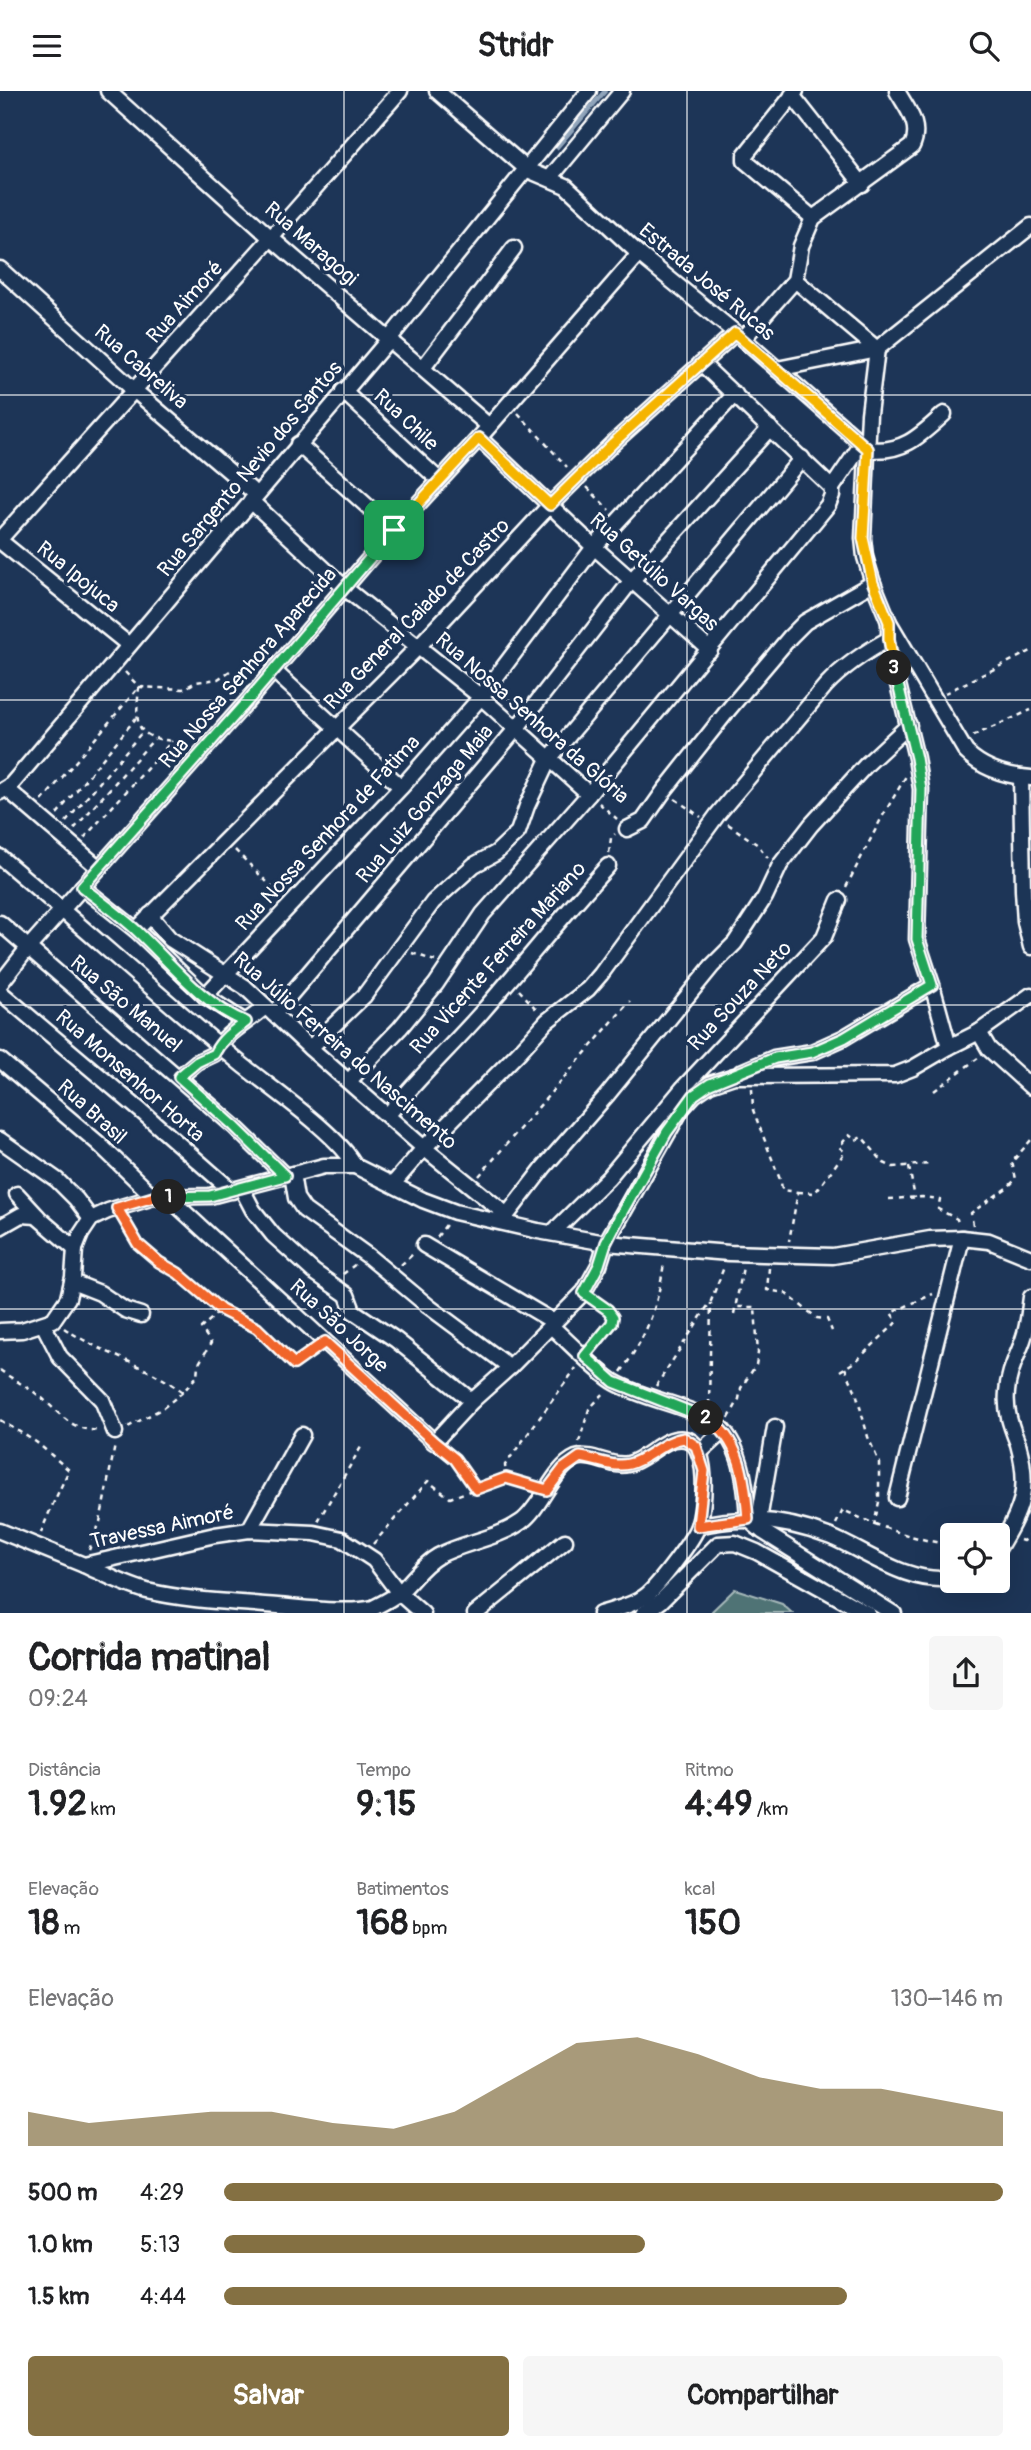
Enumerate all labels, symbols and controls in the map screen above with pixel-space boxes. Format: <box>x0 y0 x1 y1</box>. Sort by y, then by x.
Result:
text: Stridr <box>478 26 553 66</box>
icon: menu <box>28 27 66 65</box>
icon: search <box>965 27 1003 65</box>
street label: Rua Maragogi <box>259 196 364 292</box>
street label: Estrada José Rucas <box>633 217 781 347</box>
street label: Rua Aimoré <box>141 255 229 349</box>
street label: Rua Cabreliva <box>88 319 194 415</box>
street label: Rua Sargento Nevio dos Santos <box>152 355 349 583</box>
street label: Rua Chile <box>368 383 445 457</box>
pin <box>364 500 424 560</box>
street label: Rua Getúlio Vargas <box>584 507 725 638</box>
icon: arrive <box>375 511 413 549</box>
street label: Rua General Caiado de Castro <box>318 512 516 716</box>
street label: Rua Ipojuca <box>31 535 125 619</box>
street label: Rua Nossa Senhora Aparecida <box>153 562 343 774</box>
street label: Rua Nossa Senhora da Glória <box>429 626 635 810</box>
pin: 3 <box>876 651 912 685</box>
text: 3 <box>888 655 899 679</box>
street label: Rua Luiz Gonzaga Maia <box>351 719 499 889</box>
street label: Rua Nossa Senhora de Fatima <box>230 729 426 937</box>
street label: Rua Vicente Ferreira Mariano <box>404 856 592 1060</box>
street label: Rua Souza Neto <box>682 935 798 1057</box>
street label: Rua Júlio Ferreira do Nascimento <box>227 946 463 1156</box>
street label: Rua São Manuel <box>64 949 188 1059</box>
street label: Rua Monsenhor Horta <box>50 1004 210 1148</box>
street label: Rua Brasil <box>52 1074 132 1150</box>
pin: 1 <box>152 1179 186 1215</box>
text: 1 <box>165 1184 172 1208</box>
street label: Rua São Jorge <box>284 1273 395 1379</box>
pin: 2 <box>688 1401 724 1435</box>
text: 2 <box>700 1405 711 1429</box>
street label: Travessa Aimoré <box>87 1499 237 1555</box>
map controls <box>940 1523 1010 1593</box>
button: locate <box>940 1523 1010 1593</box>
text: Corrida matinal <box>28 1634 270 1682</box>
button: share <box>929 1636 1003 1710</box>
text: 09:24 <box>28 1684 88 1713</box>
text: Distância <box>28 1758 101 1782</box>
text: Tempo <box>356 1758 411 1782</box>
text: Ritmo <box>685 1758 734 1782</box>
text: 1.92 <box>28 1782 87 1826</box>
text: 9:15 <box>356 1782 416 1826</box>
text: 4:49 <box>685 1782 753 1826</box>
text: km <box>87 1797 116 1821</box>
text: /km <box>753 1797 788 1821</box>
text: Elevação <box>28 1877 99 1901</box>
text: Batimentos <box>356 1877 449 1901</box>
text: kcal <box>685 1877 716 1901</box>
text: 18 <box>28 1901 59 1945</box>
text: 168 <box>356 1901 408 1945</box>
text: 150 <box>685 1901 741 1945</box>
text: m <box>59 1916 80 1940</box>
text: bpm <box>408 1916 447 1940</box>
text: Elevação <box>28 1984 114 2013</box>
text: 130–146 m <box>891 1984 1003 2013</box>
text: 500 m <box>28 2178 97 2207</box>
text: 4:29 <box>140 2178 184 2207</box>
text: 1.0 km <box>28 2230 93 2259</box>
text: 5:13 <box>140 2230 180 2259</box>
text: 1.5 km <box>28 2282 90 2311</box>
text: 4:44 <box>140 2282 186 2311</box>
button: Salvar <box>28 2356 509 2436</box>
button: Compartilhar <box>523 2356 1003 2436</box>

